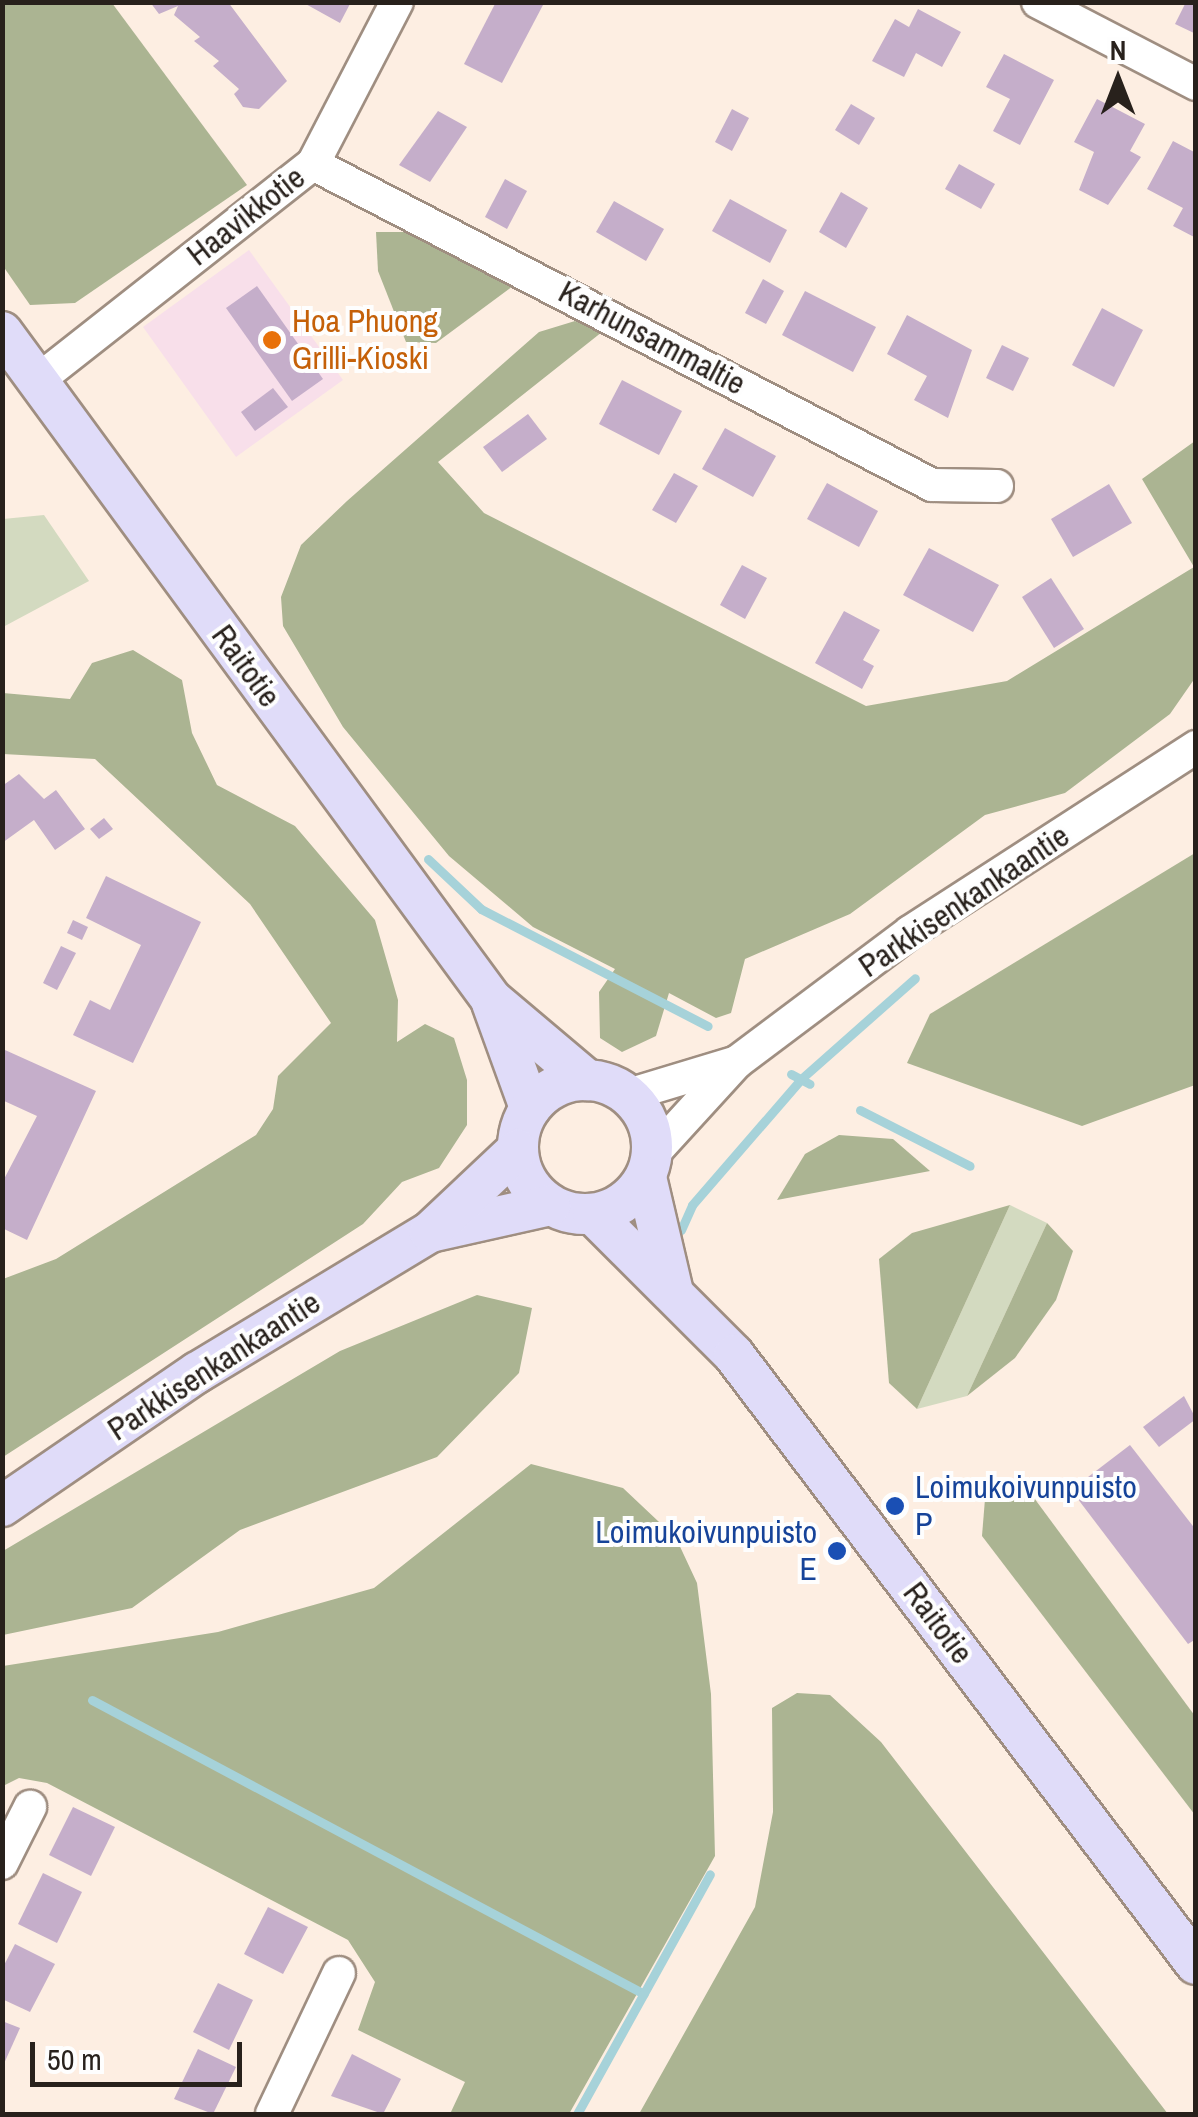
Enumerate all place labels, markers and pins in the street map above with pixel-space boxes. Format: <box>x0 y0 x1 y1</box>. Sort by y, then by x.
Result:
place label: Hoa Phuong Grilli-Kioski <box>292 303 438 378</box>
marker: Hoa Phuong Grilli-Kioski <box>261 329 283 351</box>
place label: Loimukoivunpuisto P <box>915 1469 1137 1544</box>
marker: Loimukoivunpuisto P <box>884 1495 906 1517</box>
place label: Loimukoivunpuisto E <box>595 1514 817 1589</box>
marker: Loimukoivunpuisto E <box>826 1540 848 1562</box>

